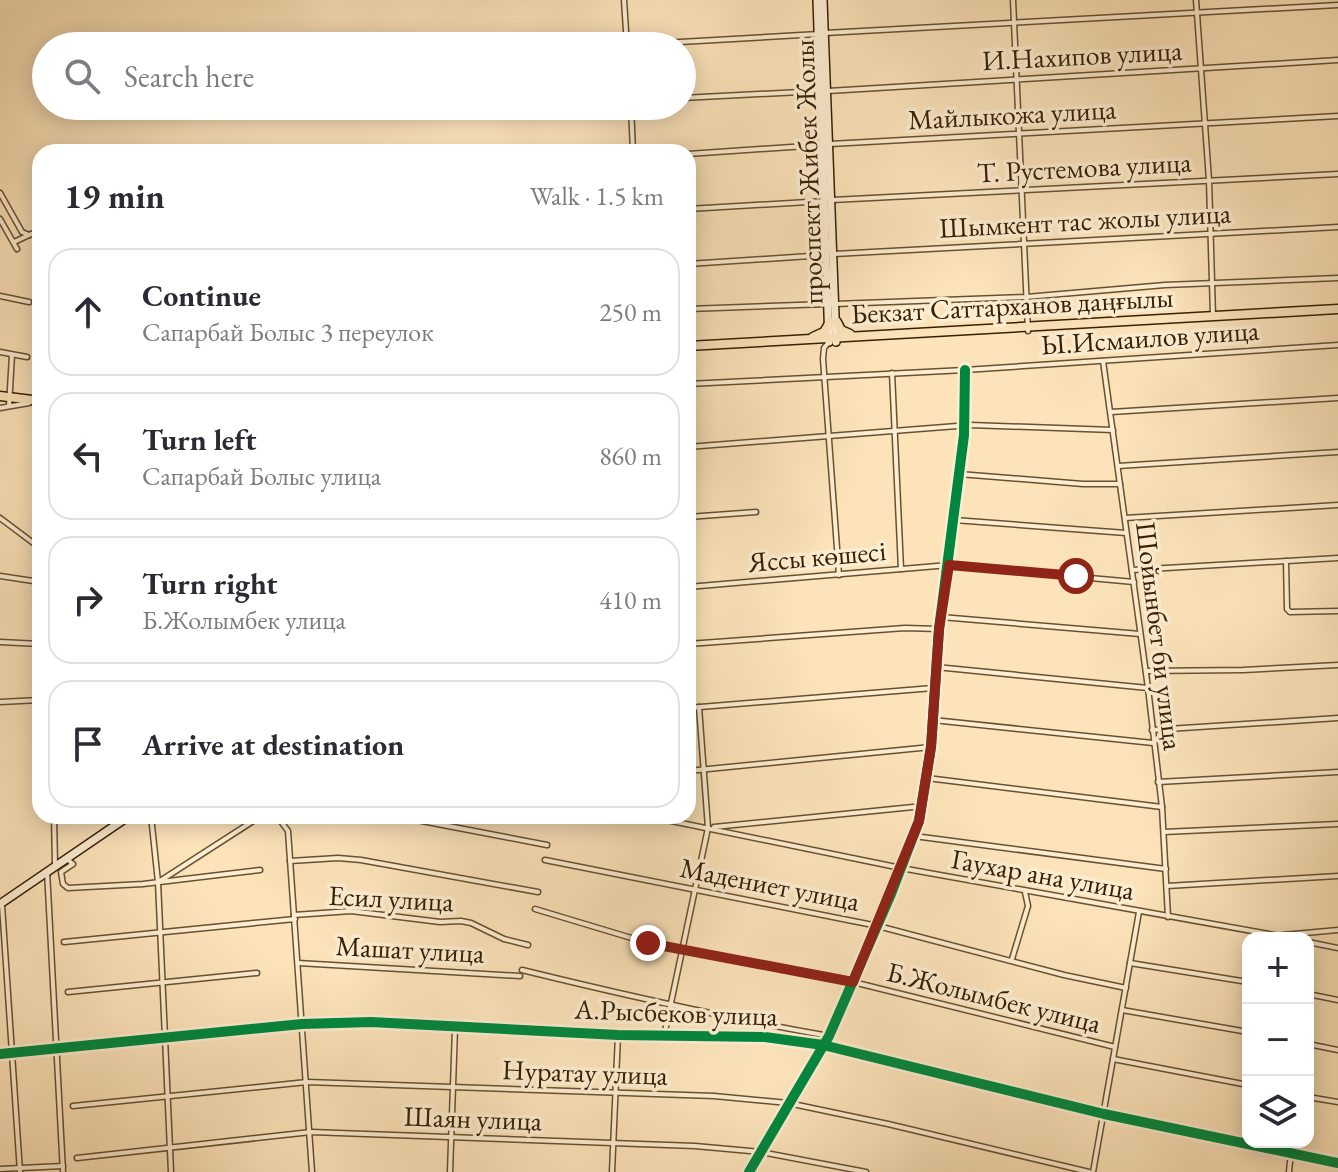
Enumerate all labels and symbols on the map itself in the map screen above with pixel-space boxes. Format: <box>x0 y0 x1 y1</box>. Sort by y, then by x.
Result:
street label: И.Нахипов улица <box>981 32 1184 78</box>
street label: проспект Жибек Жолы <box>785 39 831 305</box>
street label: Майлыкожа улица <box>907 91 1118 137</box>
street label: Т. Рустемова улица <box>976 143 1193 191</box>
street label: Шымкент тас жолы улица <box>938 194 1233 246</box>
street label: Бекзат Саттарханов даңғылы <box>850 279 1174 331</box>
street label: Ы.Исмаилов улица <box>1040 311 1261 363</box>
street label: Шойынбет би улица <box>1128 520 1192 753</box>
street label: Яссы көшесі <box>746 532 888 580</box>
route start <box>1058 558 1094 594</box>
street label: Гаухар ана улица <box>949 840 1138 908</box>
street label: Мадениет улица <box>677 849 864 919</box>
street label: Есил улица <box>327 877 455 919</box>
route end <box>630 925 666 961</box>
street label: Машат улица <box>335 927 486 971</box>
street label: Б.Жолымбек улица <box>883 953 1106 1041</box>
street label: А.Рысбеков улица <box>573 990 779 1034</box>
street label: Нуратау улица <box>502 1051 669 1093</box>
street label: Шаян улица <box>403 1098 544 1138</box>

